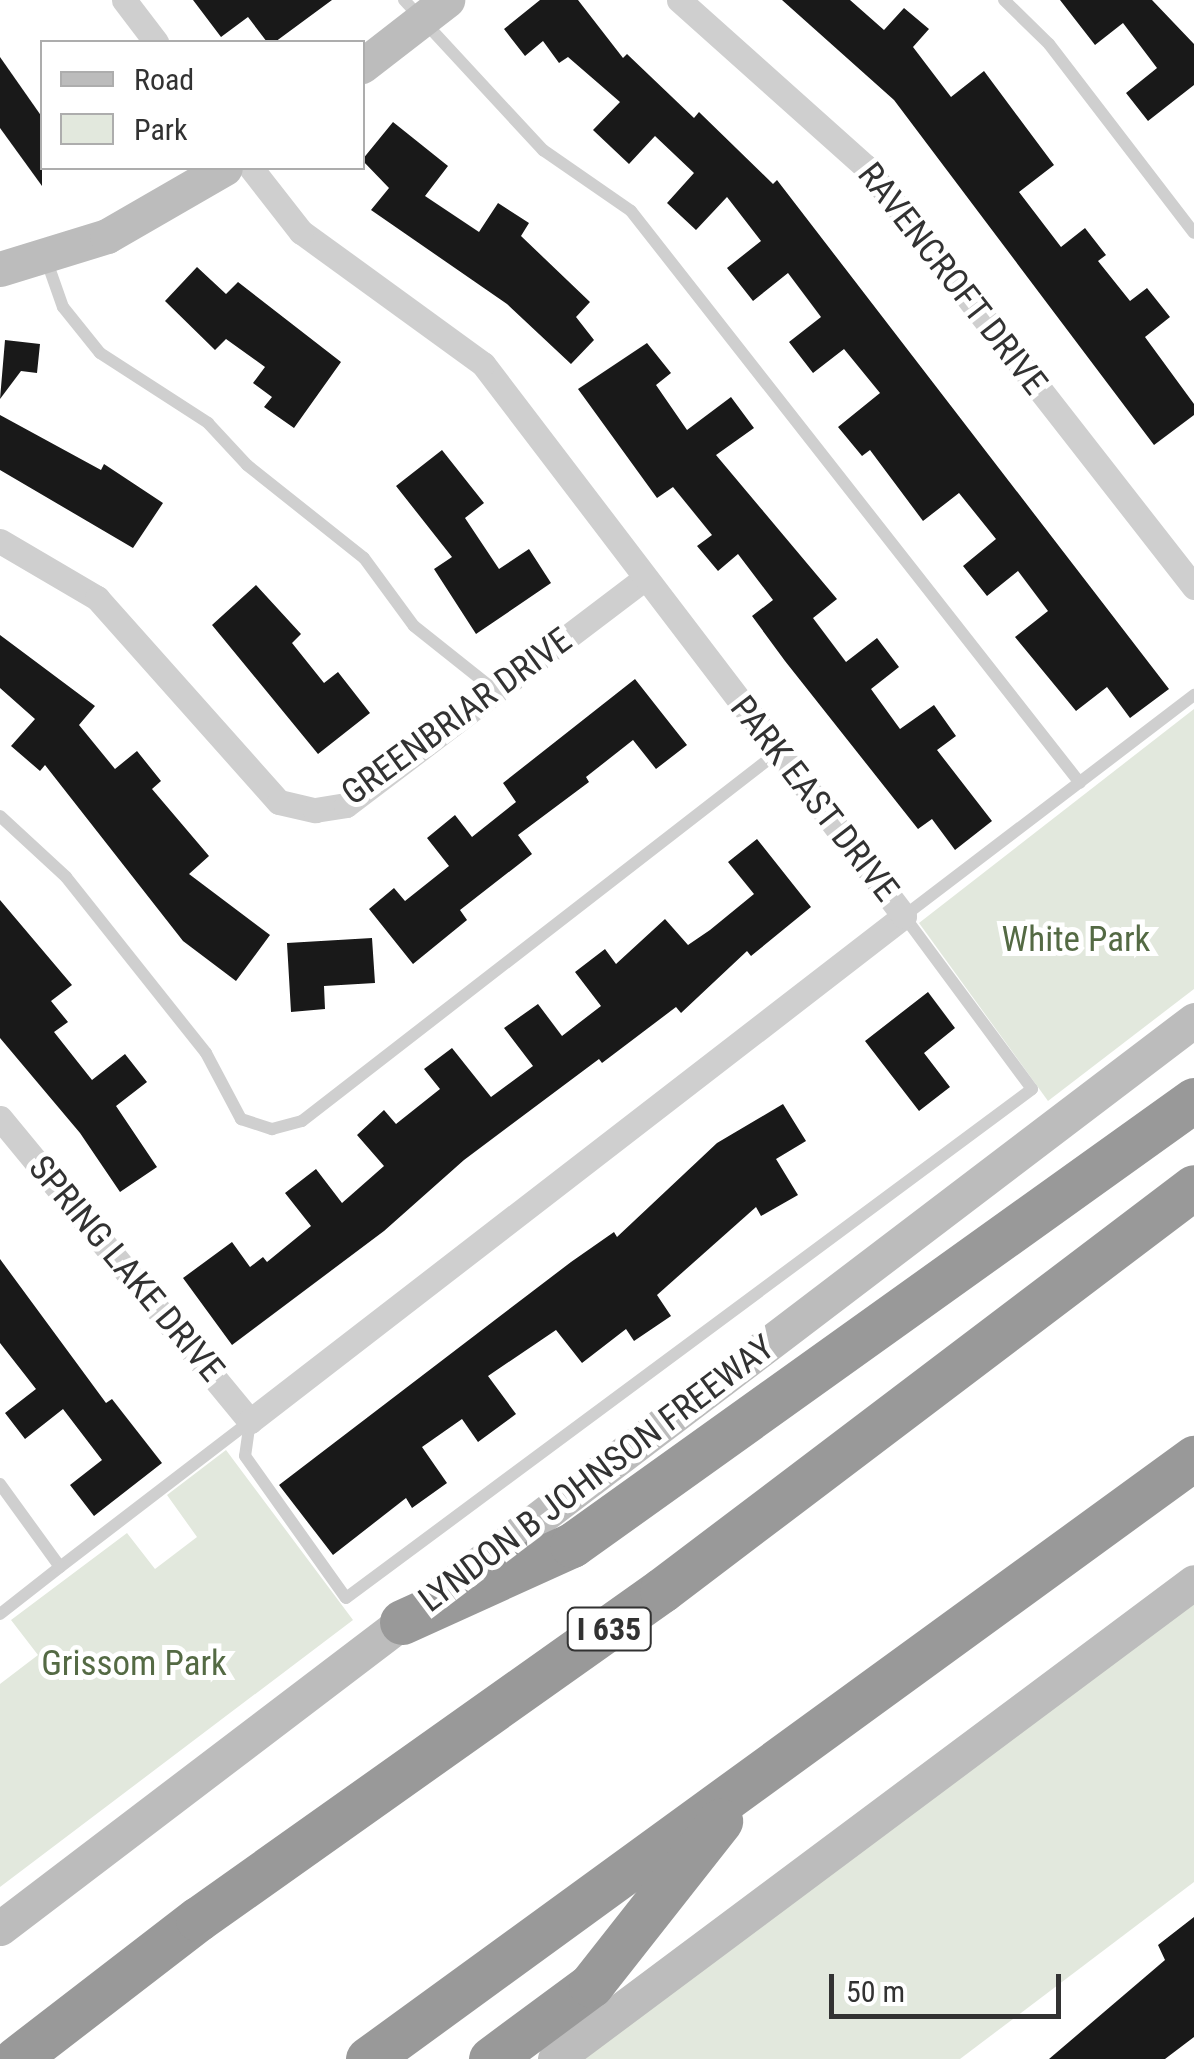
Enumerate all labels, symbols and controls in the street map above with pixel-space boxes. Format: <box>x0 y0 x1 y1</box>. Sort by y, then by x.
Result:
legend <box>40 40 365 170</box>
text: Road <box>134 62 194 97</box>
text: Park <box>134 112 188 147</box>
street label: RAVENCROFT DRIVE <box>848 154 1056 404</box>
street label: GREENBRIAR DRIVE <box>334 620 580 814</box>
street label: PARK EAST DRIVE <box>721 688 907 910</box>
park label: White Park <box>1002 919 1150 961</box>
street label: SPRING LAKE DRIVE <box>20 1148 232 1390</box>
street label: LYNDON B JOHNSON FREEWAY <box>411 1327 783 1621</box>
road number: I 635 <box>566 1602 652 1656</box>
park label: Grissom Park <box>41 1643 227 1685</box>
scale bar <box>834 1954 1066 2016</box>
text: 50 m <box>846 1974 905 2009</box>

